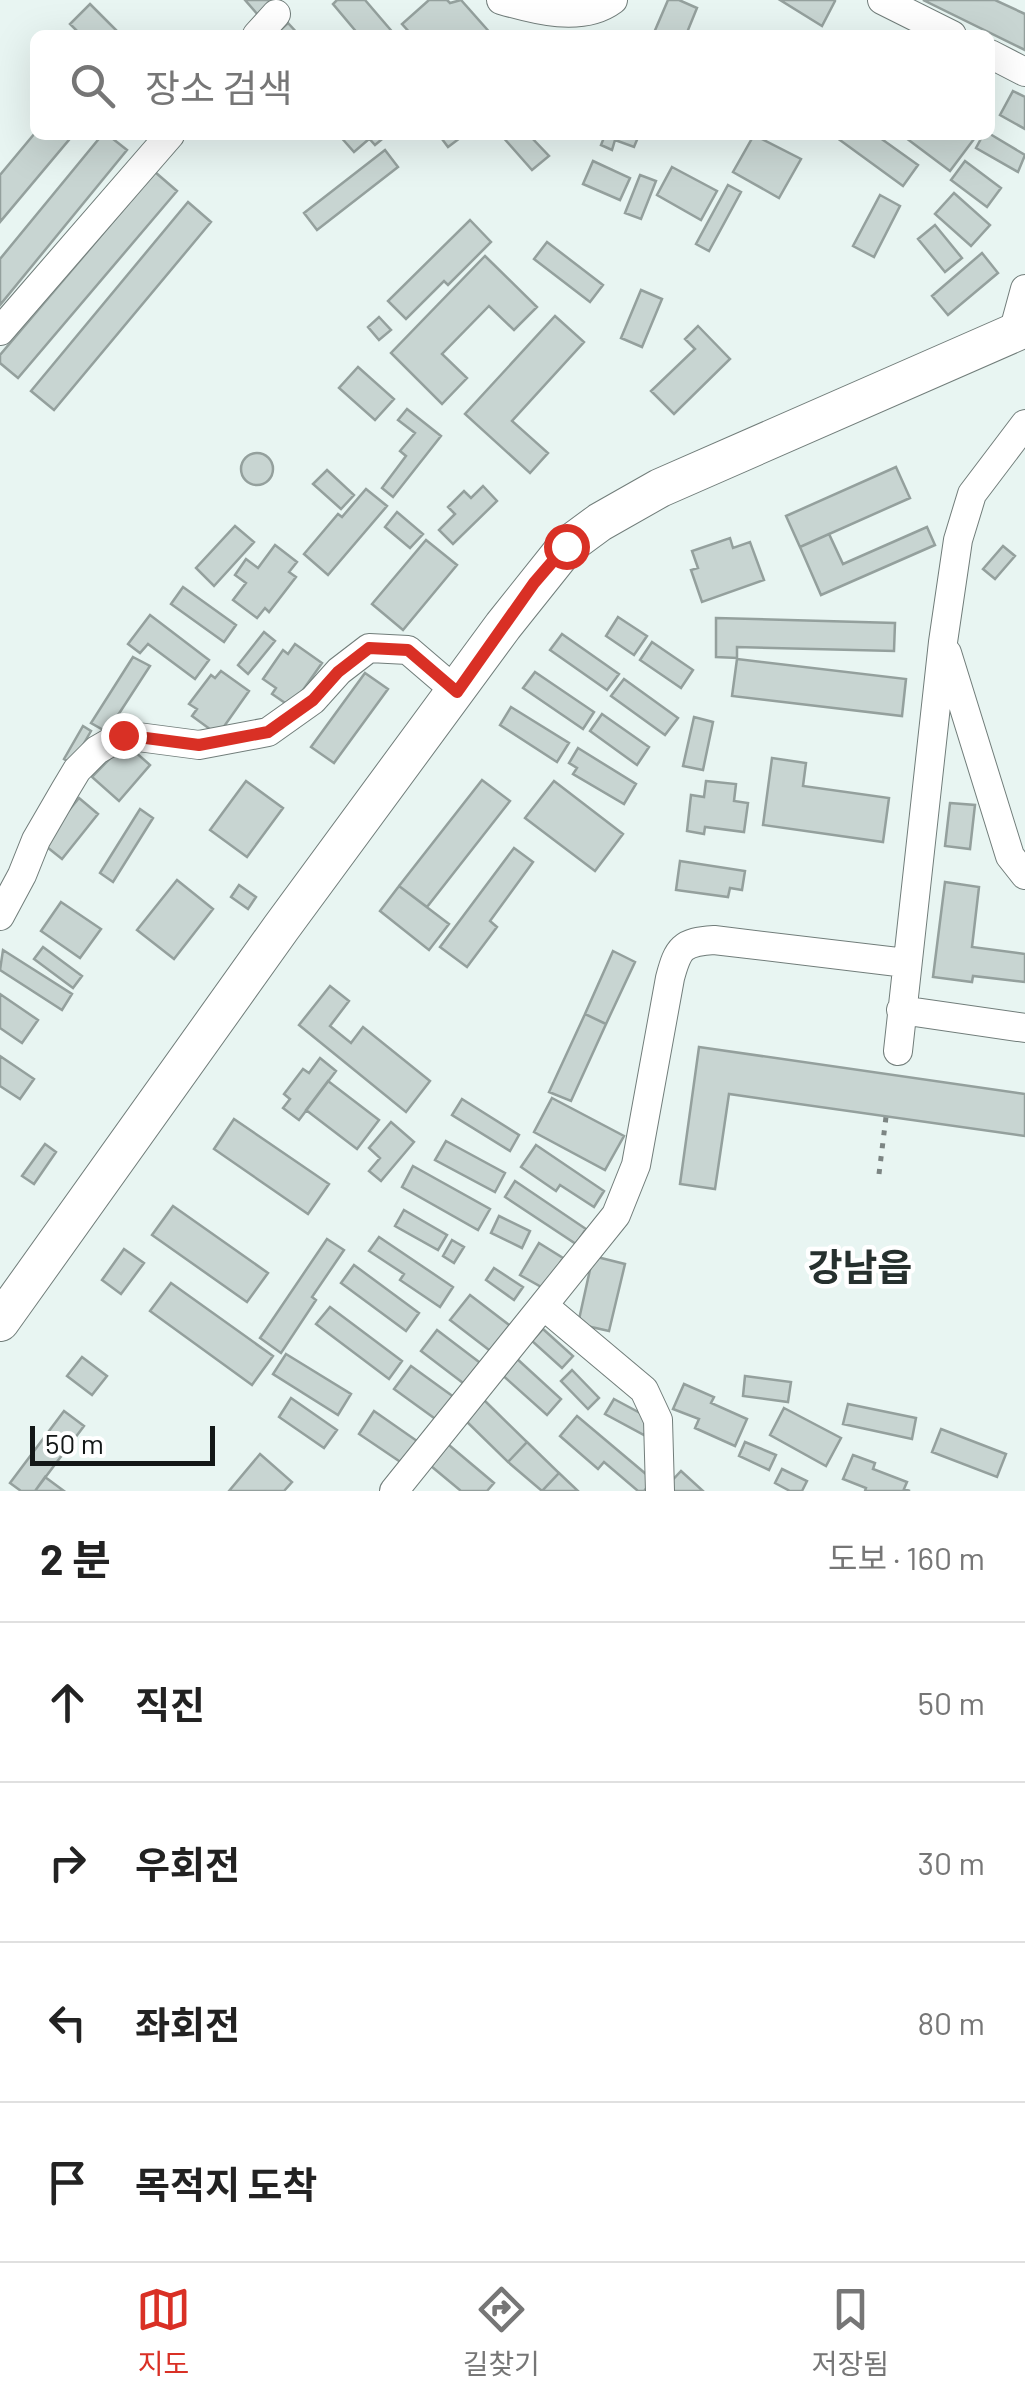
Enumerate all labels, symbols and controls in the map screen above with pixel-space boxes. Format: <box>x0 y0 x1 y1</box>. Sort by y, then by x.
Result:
search box <box>30 30 995 140</box>
icon: search <box>65 58 120 113</box>
text: 장소 검색 <box>145 64 292 110</box>
route start <box>544 524 590 570</box>
route end <box>101 713 147 759</box>
district label: 강남읍 <box>808 1243 912 1289</box>
scale bar <box>30 1421 215 1466</box>
text: 50 m <box>45 1426 104 1460</box>
text: 2 분 <box>40 1533 111 1583</box>
text: 도보 · 160 m <box>828 1538 985 1576</box>
icon: ahead <box>40 1675 95 1730</box>
text: 직진 <box>135 1681 205 1727</box>
text: 50 m <box>918 1683 985 1721</box>
icon: right <box>40 1835 95 1890</box>
text: 우회전 <box>135 1841 240 1887</box>
text: 30 m <box>918 1843 985 1881</box>
icon: left <box>40 1995 95 2050</box>
text: 좌회전 <box>135 2001 240 2047</box>
text: 80 m <box>917 2003 985 2041</box>
icon: arrive <box>40 2155 95 2210</box>
text: 목적지 도착 <box>135 2161 317 2207</box>
tab: 지도 <box>136 2282 191 2382</box>
tab: 길찾기 <box>463 2282 540 2382</box>
tab: 저장됨 <box>812 2282 889 2382</box>

